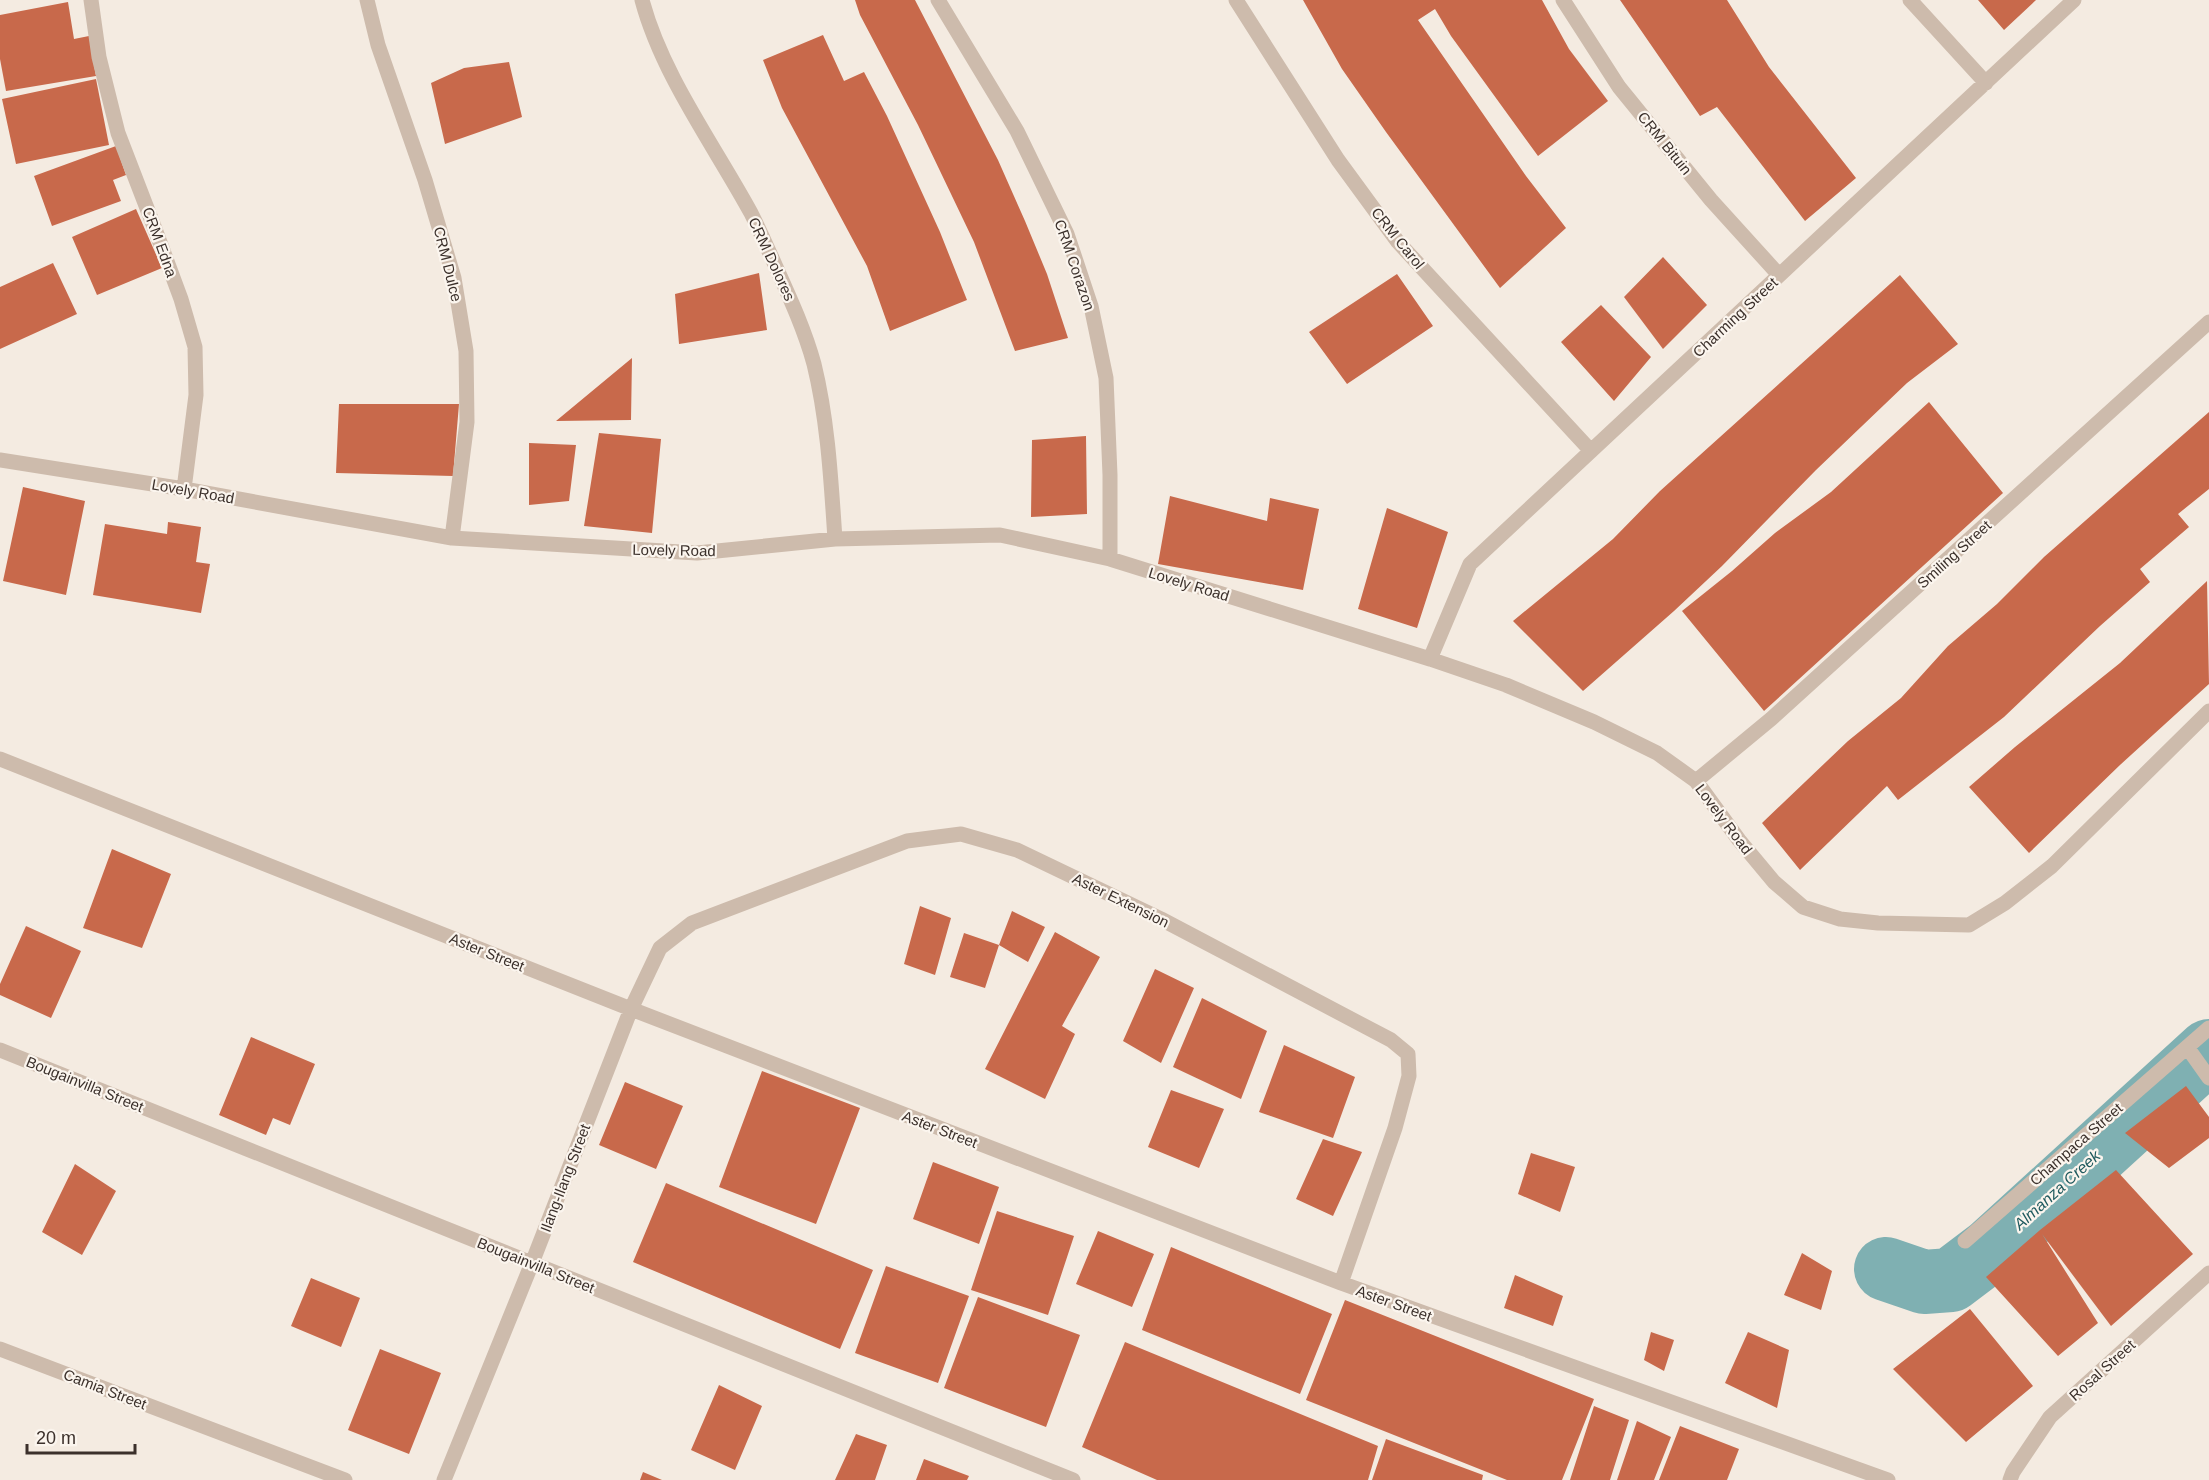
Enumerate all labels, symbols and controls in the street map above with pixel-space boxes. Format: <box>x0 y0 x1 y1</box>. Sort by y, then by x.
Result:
street label: CRM Bituin <box>1635 108 1695 178</box>
street label: CRM Carol <box>1368 204 1428 272</box>
street label: CRM Edna <box>139 205 181 280</box>
street label: CRM Dolores <box>745 215 799 303</box>
street label: CRM Corazon <box>1051 217 1099 313</box>
street label: CRM Dulce <box>430 225 466 303</box>
street label: Charming Street <box>1689 273 1781 360</box>
street label: Lovely Road <box>150 475 236 507</box>
street label: Smiling Street <box>1914 516 1995 592</box>
street label: Lovely Road <box>632 541 716 559</box>
street label: Lovely Road <box>1147 564 1231 604</box>
street label: Lovely Road <box>1692 781 1756 857</box>
street label: Aster Extension <box>1070 869 1172 931</box>
street label: Aster Street <box>447 929 528 975</box>
street label: Bougainvilla Street <box>24 1053 147 1116</box>
street label: Champaca Street <box>2026 1099 2126 1189</box>
street label: Aster Street <box>900 1107 981 1151</box>
street label: Ilang-Ilang Street <box>537 1121 594 1234</box>
water label: Almanza Creek <box>2010 1146 2104 1234</box>
street label: Bougainvilla Street <box>475 1234 598 1297</box>
street label: Aster Street <box>1354 1281 1435 1325</box>
street label: Rosal Street <box>2066 1336 2139 1404</box>
street label: Camia Street <box>61 1365 150 1413</box>
scale bar <box>27 1417 135 1455</box>
text: 20 m <box>36 1428 76 1448</box>

